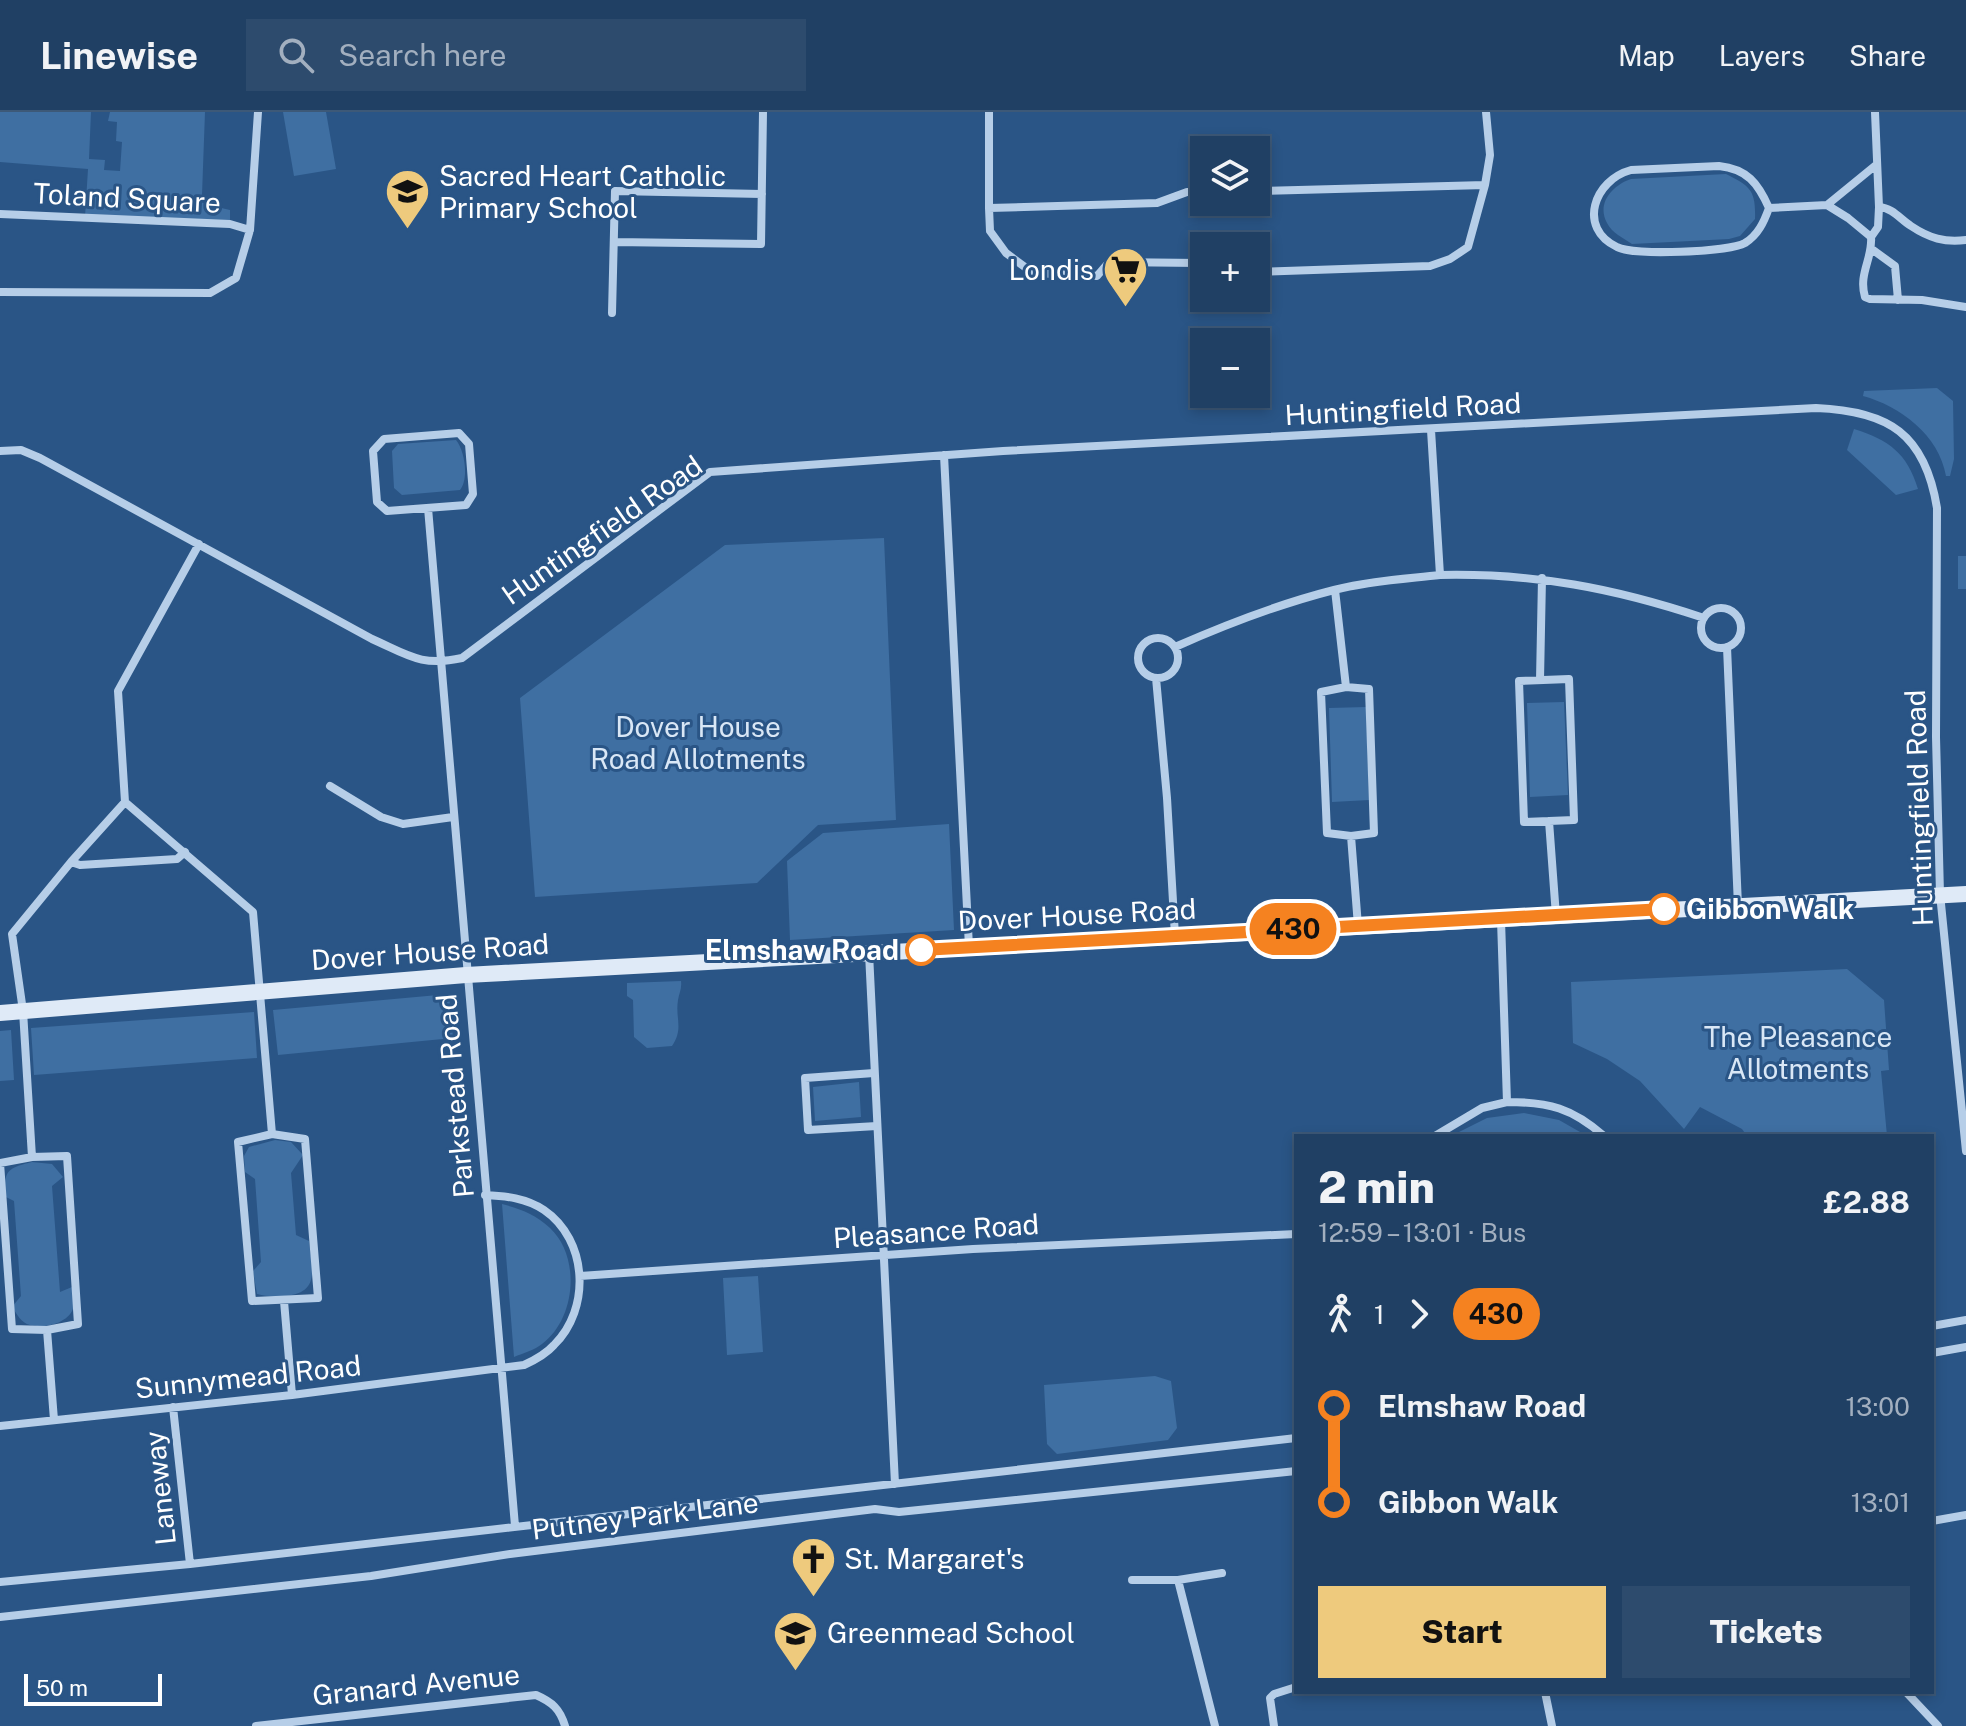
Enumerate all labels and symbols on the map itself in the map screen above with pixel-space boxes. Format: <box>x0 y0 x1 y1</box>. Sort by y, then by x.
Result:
place label: Sacred Heart Catholic Primary School <box>439 159 726 224</box>
school or university icon: Sacred Heart Catholic Primary School <box>384 168 432 231</box>
street label: Toland Square <box>32 176 222 219</box>
supermarket icon: Londis <box>1101 246 1149 309</box>
place label: Londis <box>1008 253 1094 286</box>
street label: Huntingfield Road <box>1284 386 1522 431</box>
street label: Huntingfield Road <box>495 448 708 611</box>
street label: Huntingfield Road <box>1898 689 1939 927</box>
park label: Dover House Road Allotments <box>590 710 806 775</box>
street label: Dover House Road <box>957 892 1197 937</box>
place label: Gibbon Walk <box>1686 892 1854 925</box>
marker: Gibbon Walk <box>1649 894 1679 924</box>
line badge: 430 <box>1247 903 1339 955</box>
street label: Dover House Road <box>310 927 550 976</box>
place label: Elmshaw Road <box>705 933 899 966</box>
marker: Elmshaw Road <box>906 935 936 965</box>
street label: Parkstead Road <box>429 993 480 1199</box>
park label: The Pleasance Allotments <box>1704 1020 1892 1085</box>
street label: Pleasance Road <box>832 1207 1040 1254</box>
street label: Sunnymead Road <box>133 1348 363 1405</box>
street label: Laneway <box>137 1429 182 1547</box>
street label: Putney Park Lane <box>530 1485 760 1546</box>
church icon: St. Margaret's <box>789 1535 837 1598</box>
place label: St. Margaret's <box>844 1542 1024 1575</box>
school or university icon: Greenmead School <box>772 1609 820 1672</box>
place label: Greenmead School <box>827 1616 1075 1649</box>
street label: Granard Avenue <box>311 1657 521 1712</box>
scale bar <box>24 1670 162 1706</box>

